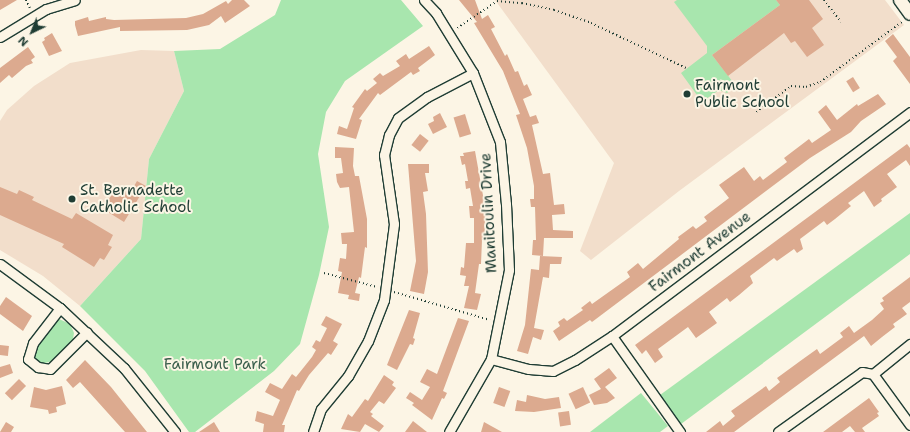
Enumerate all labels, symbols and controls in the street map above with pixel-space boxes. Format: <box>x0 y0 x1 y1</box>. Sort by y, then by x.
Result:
north arrow <box>12 12 52 52</box>
text: N <box>15 33 32 50</box>
place label: Fairmont Public School <box>695 76 789 111</box>
marker: Fairmont Public School <box>682 89 692 99</box>
street label: Manitoulin Drive <box>477 152 501 274</box>
place label: St. Bernadette Catholic School <box>80 181 191 216</box>
marker: St. Bernadette Catholic School <box>67 194 77 204</box>
street label: Fairmont Avenue <box>645 208 755 296</box>
park label: Fairmont Park <box>164 356 266 374</box>

